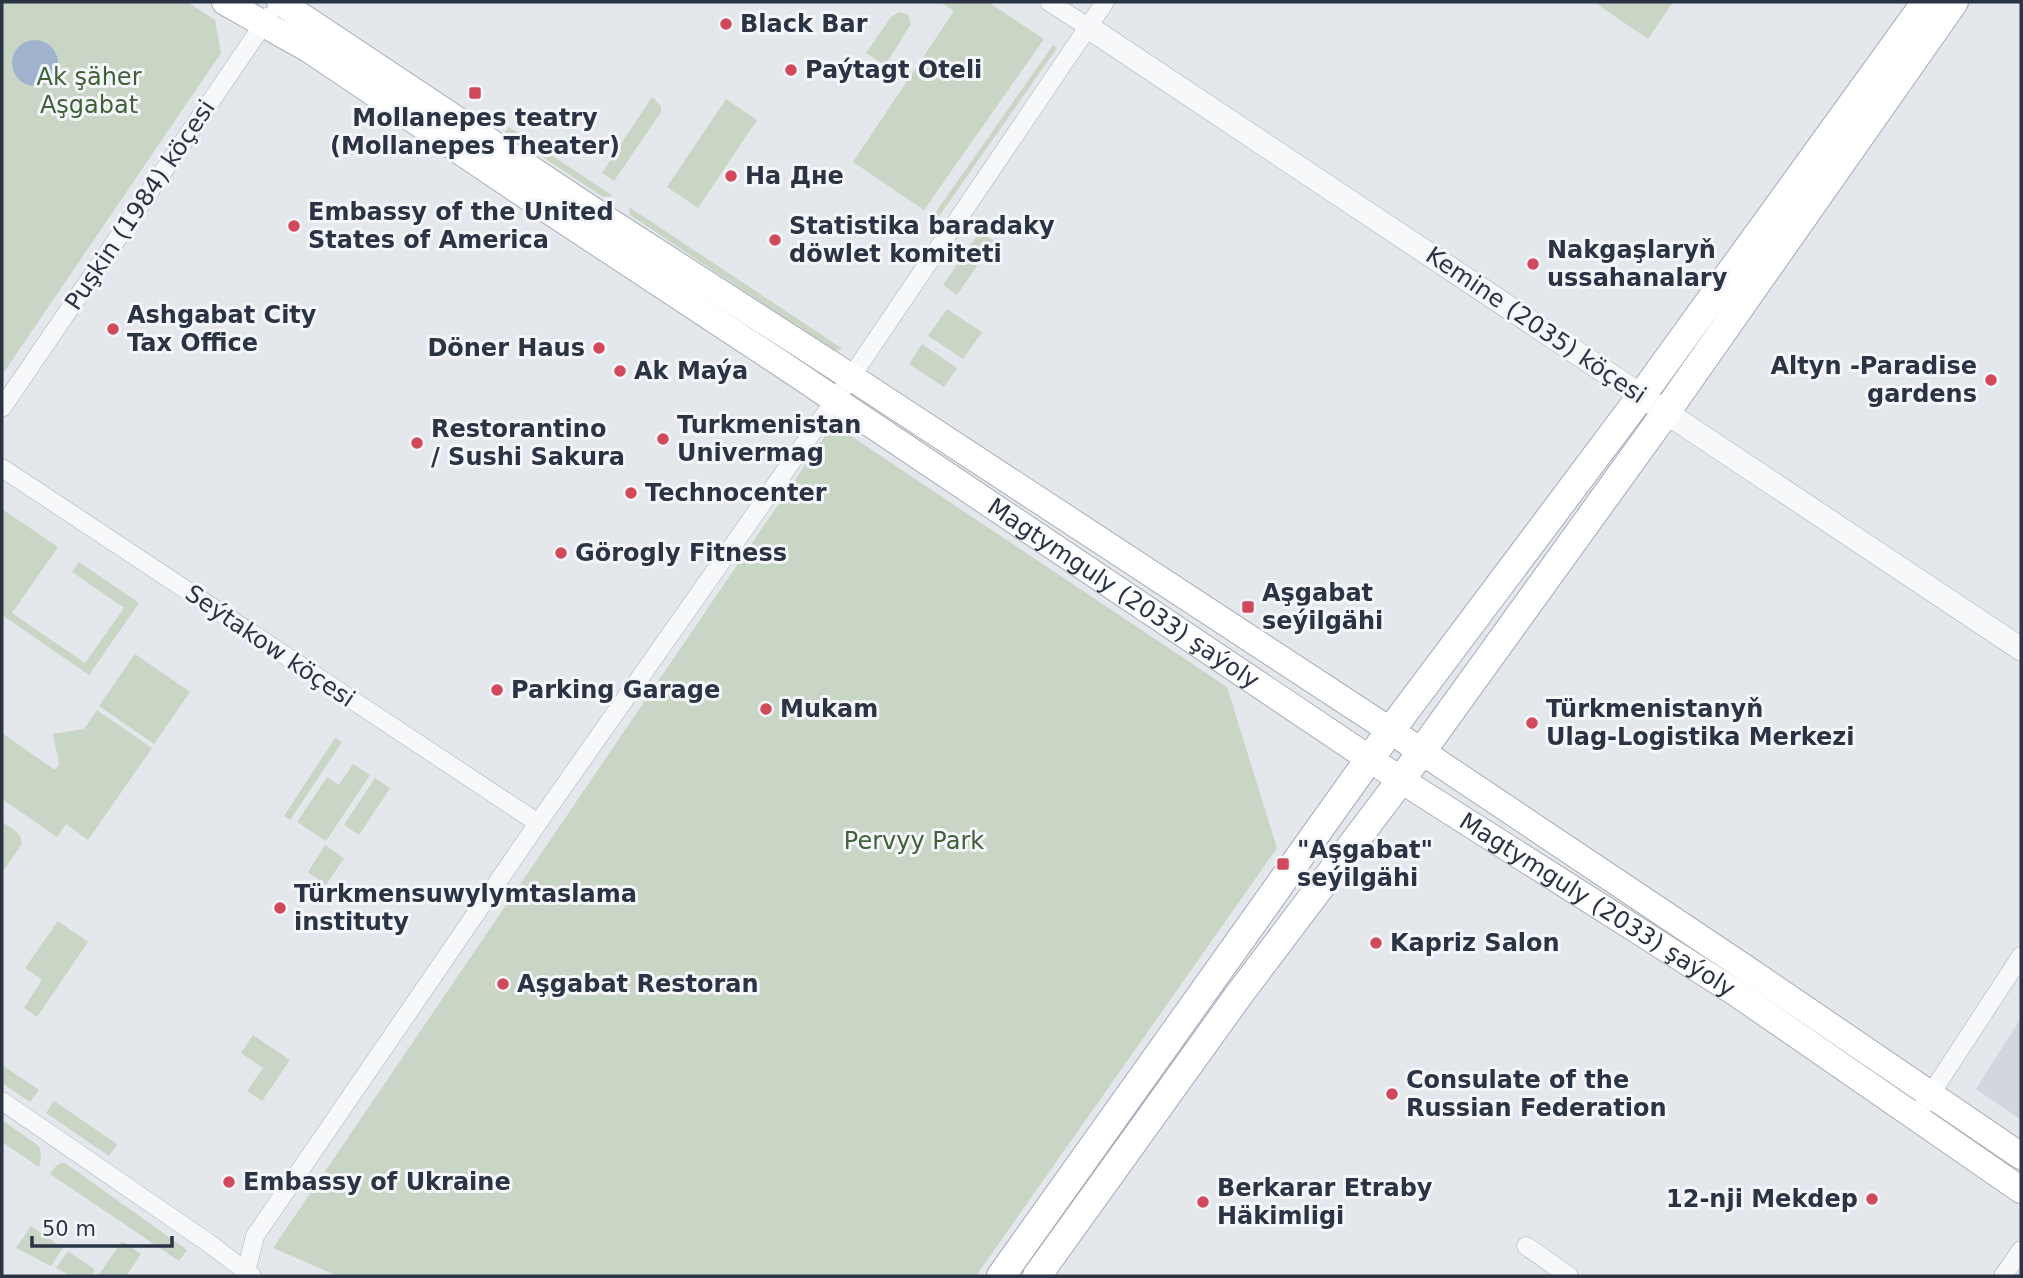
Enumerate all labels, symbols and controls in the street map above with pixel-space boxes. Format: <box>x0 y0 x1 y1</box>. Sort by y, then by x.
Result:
place label: Black Bar <box>740 10 868 38</box>
marker: Black Bar <box>718 16 734 32</box>
place label: Paýtagt Oteli <box>805 56 982 84</box>
marker: Paýtagt Oteli <box>783 62 799 78</box>
park label: Ak şäher Aşgabat <box>37 63 142 119</box>
marker: Mollanepes teatry (Mollanepes Theater) <box>467 85 483 101</box>
street label: Puşkin (1984) köçesi <box>59 95 221 315</box>
place label: Mollanepes teatry (Mollanepes Theater) <box>330 104 620 160</box>
place label: На Дне <box>745 162 844 190</box>
marker: На Дне <box>723 168 739 184</box>
place label: Embassy of the United States of America <box>308 198 614 254</box>
place label: Statistika baradaky döwlet komiteti <box>789 212 1055 268</box>
marker: Embassy of the United States of America <box>286 218 302 234</box>
marker: Statistika baradaky döwlet komiteti <box>767 232 783 248</box>
place label: Nakgaşlaryň ussahanalary <box>1547 236 1728 292</box>
street label: Kemine (2035) köçesi <box>1421 241 1651 409</box>
marker: Nakgaşlaryň ussahanalary <box>1525 256 1541 272</box>
place label: Ashgabat City Tax Office <box>127 301 317 357</box>
marker: Ashgabat City Tax Office <box>105 321 121 337</box>
place label: Döner Haus <box>427 334 585 362</box>
marker: Döner Haus <box>591 340 607 356</box>
place label: Altyn -Paradise gardens <box>1771 352 1977 408</box>
place label: Ak Maýa <box>634 357 748 385</box>
marker: Ak Maýa <box>612 363 628 379</box>
marker: Altyn -Paradise gardens <box>1983 372 1999 388</box>
place label: Turkmenistan Univermag <box>677 411 861 467</box>
place label: Restorantino / Sushi Sakura <box>431 415 625 471</box>
marker: Turkmenistan Univermag <box>655 431 671 447</box>
marker: Restorantino / Sushi Sakura <box>409 435 425 451</box>
place label: Technocenter <box>645 479 827 507</box>
marker: Technocenter <box>623 485 639 501</box>
street label: Magtymguly (2033) şaýoly <box>982 492 1265 695</box>
place label: Görogly Fitness <box>575 539 787 567</box>
marker: Görogly Fitness <box>553 545 569 561</box>
street label: Seýtakow köçesi <box>180 579 360 713</box>
place label: Aşgabat seýilgähi <box>1262 579 1383 635</box>
marker: Aşgabat seýilgähi <box>1240 599 1256 615</box>
place label: Parking Garage <box>511 676 720 704</box>
marker: Parking Garage <box>489 682 505 698</box>
place label: Mukam <box>780 695 878 723</box>
place label: Türkmenistanyň Ulag-Logistika Merkezi <box>1546 695 1855 751</box>
marker: Mukam <box>758 701 774 717</box>
marker: Türkmenistanyň Ulag-Logistika Merkezi <box>1524 715 1540 731</box>
street label: Magtymguly (2033) şaýoly <box>1454 807 1740 1003</box>
park label: Pervyy Park <box>844 827 984 855</box>
place label: "Aşgabat" seýilgähi <box>1297 836 1433 892</box>
marker: "Aşgabat" seýilgähi <box>1275 856 1291 872</box>
place label: Türkmensuwylymtaslama instituty <box>294 880 637 936</box>
marker: Türkmensuwylymtaslama instituty <box>272 900 288 916</box>
place label: Kapriz Salon <box>1390 929 1560 957</box>
marker: Kapriz Salon <box>1368 935 1384 951</box>
place label: Aşgabat Restoran <box>517 970 759 998</box>
marker: Aşgabat Restoran <box>495 976 511 992</box>
place label: Consulate of the Russian Federation <box>1406 1066 1666 1122</box>
marker: Consulate of the Russian Federation <box>1384 1086 1400 1102</box>
place label: Embassy of Ukraine <box>243 1168 511 1196</box>
marker: Embassy of Ukraine <box>221 1174 237 1190</box>
place label: Berkarar Etraby Häkimligi <box>1217 1174 1433 1230</box>
place label: 12-nji Mekdep <box>1666 1185 1858 1213</box>
marker: 12-nji Mekdep <box>1864 1191 1880 1207</box>
marker: Berkarar Etraby Häkimligi <box>1195 1194 1211 1210</box>
scale bar <box>32 1204 172 1248</box>
text: 50 m <box>42 1217 96 1241</box>

